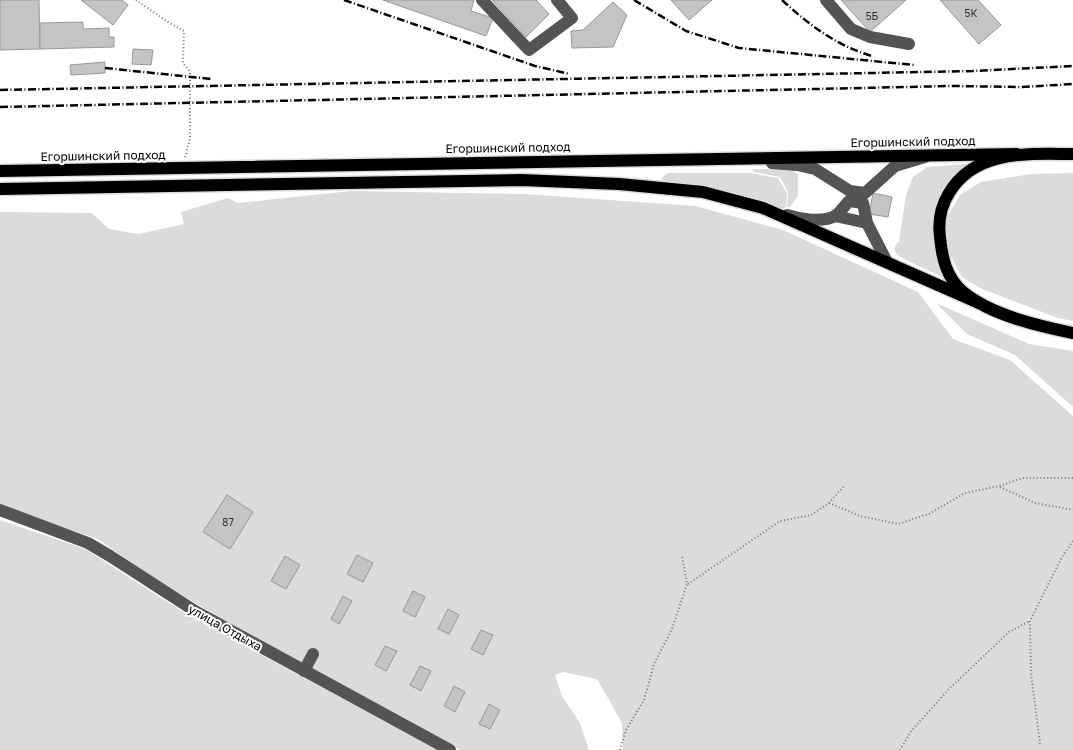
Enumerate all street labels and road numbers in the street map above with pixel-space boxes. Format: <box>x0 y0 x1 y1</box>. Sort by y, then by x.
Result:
street label: Егоршинский подход <box>850 133 976 150</box>
street label: Егоршинский подход <box>445 139 571 156</box>
street label: Егоршинский подход <box>40 147 166 164</box>
street label: улица Отдыха <box>186 601 265 654</box>

